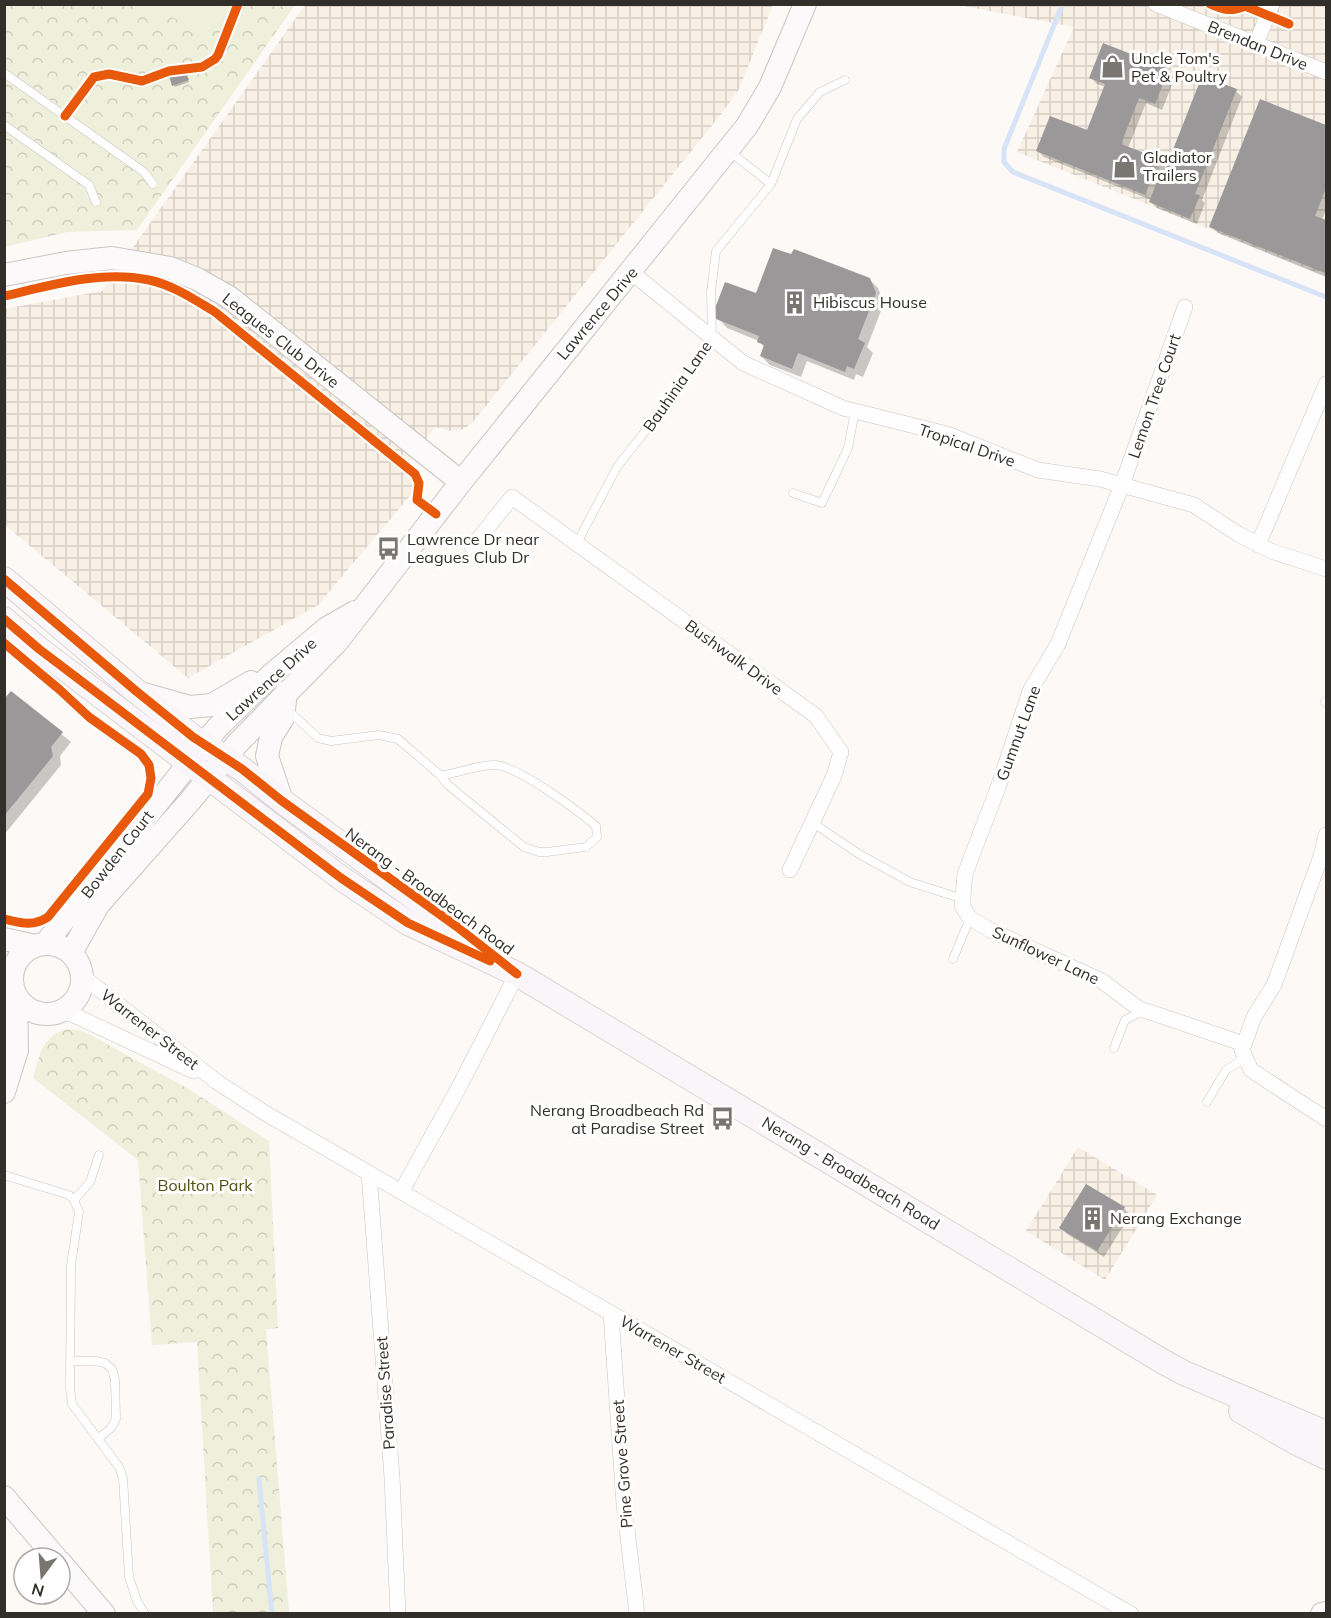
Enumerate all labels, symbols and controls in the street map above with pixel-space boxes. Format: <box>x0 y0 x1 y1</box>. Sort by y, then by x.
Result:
street label: Brendan Drive <box>1205 16 1311 74</box>
place label: Uncle Tom's Pet & Poultry <box>1131 48 1228 86</box>
shop icon: Uncle Tom's Pet & Poultry <box>1100 54 1126 80</box>
place label: Gladiator Trailers <box>1143 147 1212 185</box>
shop icon: Gladiator Trailers <box>1112 153 1138 179</box>
street label: Lawrence Drive <box>552 262 642 364</box>
street label: Leagues Club Drive <box>218 288 344 392</box>
building icon: Hibiscus House <box>782 289 808 315</box>
place label: Hibiscus House <box>813 292 927 312</box>
street label: Lemon Tree Court <box>1123 331 1185 461</box>
street label: Bauhinia Lane <box>638 337 716 435</box>
street label: Tropical Drive <box>916 419 1018 471</box>
place label: Lawrence Dr near Leagues Club Dr <box>407 529 539 567</box>
bus stop icon: Lawrence Dr near Leagues Club Dr <box>376 535 402 561</box>
street label: Bushwalk Drive <box>681 615 787 699</box>
street label: Lawrence Drive <box>221 633 321 725</box>
street label: Gumnut Lane <box>992 683 1044 783</box>
street label: Bowden Court <box>76 806 158 902</box>
street label: Nerang - Broadbeach Road <box>342 823 518 959</box>
street label: Sunflower Lane <box>989 921 1103 989</box>
street label: Warrener Street <box>97 984 203 1074</box>
place label: Nerang Broadbeach Rd at Paradise Street <box>530 1100 704 1138</box>
bus stop icon: Nerang Broadbeach Rd at Paradise Street <box>709 1106 735 1132</box>
street label: Nerang - Broadbeach Road <box>759 1112 943 1234</box>
park label: Boulton Park <box>158 1175 253 1195</box>
building icon: Nerang Exchange <box>1079 1205 1105 1231</box>
place label: Nerang Exchange <box>1110 1208 1242 1228</box>
street label: Warrener Street <box>616 1311 730 1388</box>
street label: Paradise Street <box>371 1335 399 1450</box>
street label: Pine Grove Street <box>608 1399 636 1529</box>
north arrow <box>12 1546 72 1606</box>
text: N <box>29 1579 46 1602</box>

